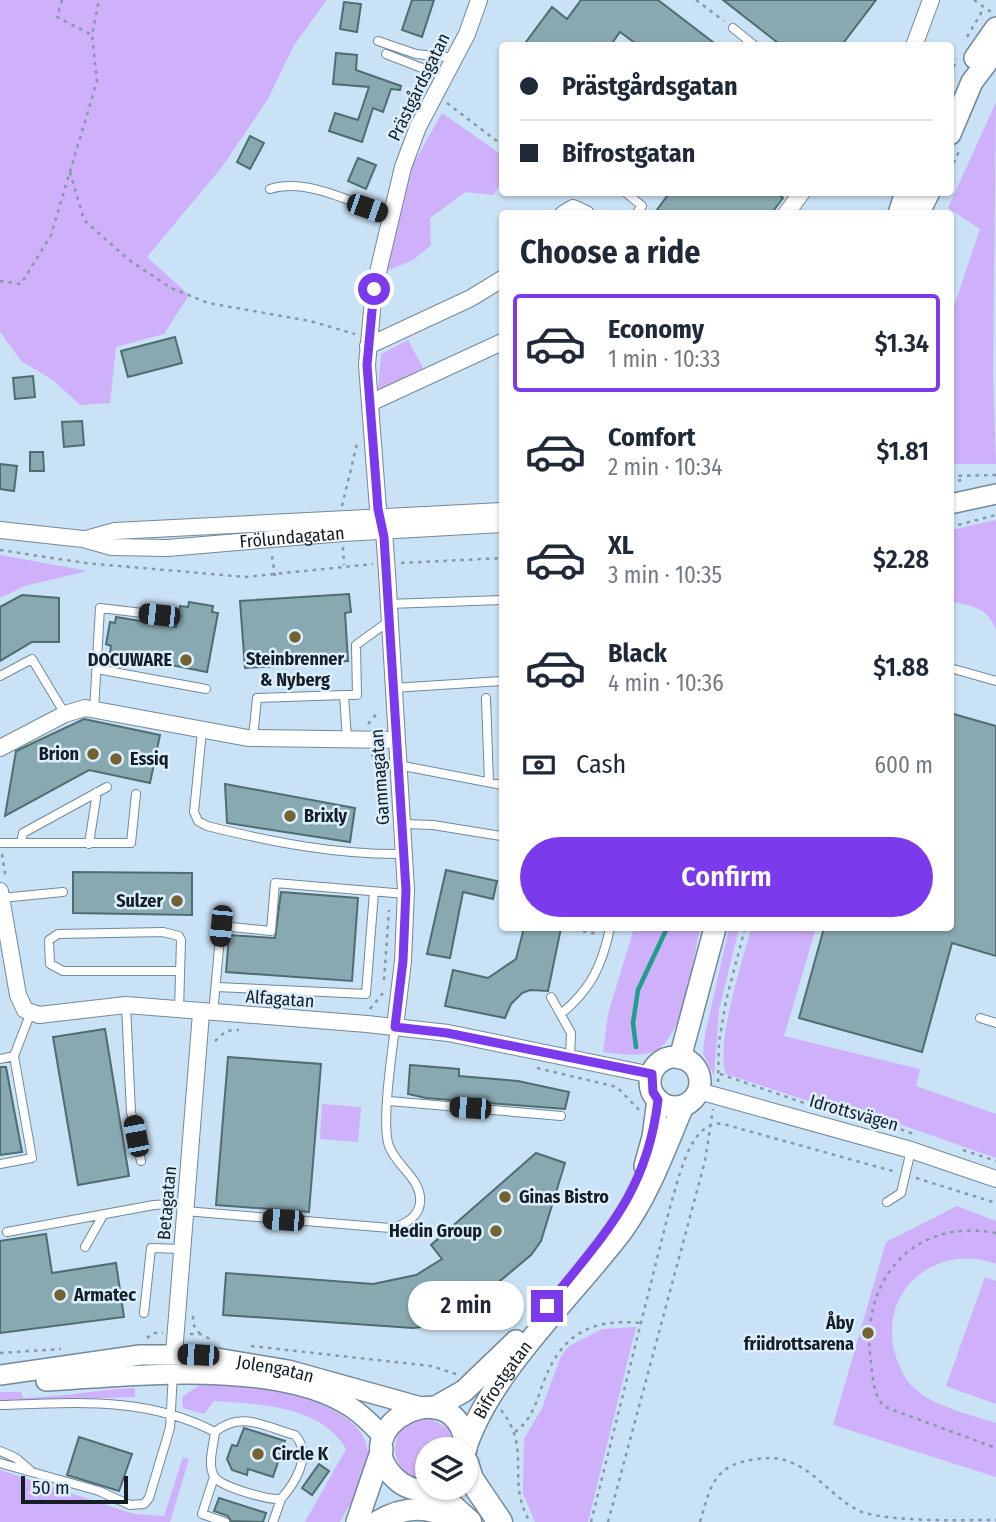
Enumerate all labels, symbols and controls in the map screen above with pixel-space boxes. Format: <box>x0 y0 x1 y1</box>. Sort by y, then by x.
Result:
street label: Prästgårdsgatan <box>383 29 455 145</box>
text: Prästgårdsgatan <box>562 71 738 102</box>
text: Bifrostgatan <box>562 138 695 169</box>
car <box>344 191 391 225</box>
text: Choose a ride <box>520 233 701 271</box>
route start <box>358 273 390 305</box>
icon: car <box>524 312 587 375</box>
text: Economy <box>608 314 704 345</box>
text: $1.34 <box>875 328 929 359</box>
text: 1 min · 10:33 <box>608 345 720 373</box>
icon: car <box>524 420 587 483</box>
text: Comfort <box>608 422 696 453</box>
text: $1.81 <box>877 436 929 467</box>
text: 2 min · 10:34 <box>608 453 722 481</box>
street label: Frölundagatan <box>238 522 345 553</box>
icon: car <box>524 528 587 591</box>
text: XL <box>608 530 634 561</box>
text: $2.28 <box>873 544 929 575</box>
text: 3 min · 10:35 <box>608 561 722 589</box>
car <box>138 602 181 628</box>
marker: Steinbrenner & Nyberg <box>287 629 303 645</box>
icon: car <box>524 636 587 699</box>
text: Black <box>608 638 667 669</box>
place label: Steinbrenner & Nyberg <box>246 648 344 691</box>
place label: DOCUWARE <box>88 649 172 671</box>
marker: DOCUWARE <box>178 652 194 668</box>
text: $1.88 <box>873 652 929 683</box>
text: 4 min · 10:36 <box>608 669 724 697</box>
street label: Gammagatan <box>366 728 394 826</box>
place label: Brion <box>39 743 79 765</box>
marker: Brion <box>85 746 101 762</box>
icon: cash <box>520 746 558 784</box>
place label: Essiq <box>130 748 169 770</box>
text: Cash <box>576 749 626 780</box>
marker: Essiq <box>108 751 124 767</box>
text: 600 m <box>875 751 933 779</box>
place label: Brixly <box>304 805 347 827</box>
marker: Brixly <box>282 808 298 824</box>
button: Confirm <box>520 837 933 917</box>
place label: Sulzer <box>116 890 163 912</box>
marker: Sulzer <box>169 893 185 909</box>
car <box>209 904 234 948</box>
street label: Alfagatan <box>245 986 315 1012</box>
street label: Idrottsvägen <box>807 1090 901 1136</box>
car <box>449 1096 492 1120</box>
car <box>122 1113 151 1159</box>
street label: Betagatan <box>153 1165 181 1241</box>
place label: Ginas Bistro <box>519 1186 609 1208</box>
marker: Ginas Bistro <box>497 1189 513 1205</box>
car <box>262 1208 305 1232</box>
place label: Hedin Group <box>389 1220 482 1242</box>
marker: Hedin Group <box>488 1223 504 1239</box>
callout: 2 min <box>407 1282 522 1330</box>
place label: Armatec <box>73 1284 136 1306</box>
marker: Armatec <box>52 1287 68 1303</box>
route end <box>531 1290 563 1322</box>
text: 2 min <box>440 1291 492 1319</box>
place label: Åby friidrottsarena <box>744 1310 854 1355</box>
marker: Åby friidrottsarena <box>860 1325 876 1341</box>
street label: Bifrostgatan <box>469 1336 537 1422</box>
car <box>177 1344 220 1366</box>
street label: Jolengatan <box>235 1351 317 1388</box>
map controls <box>415 1437 478 1500</box>
button: layers <box>415 1437 478 1500</box>
place label: Circle K <box>272 1443 329 1465</box>
marker: Circle K <box>250 1446 266 1462</box>
scale bar <box>21 1473 128 1505</box>
text: 50 m <box>32 1476 70 1499</box>

